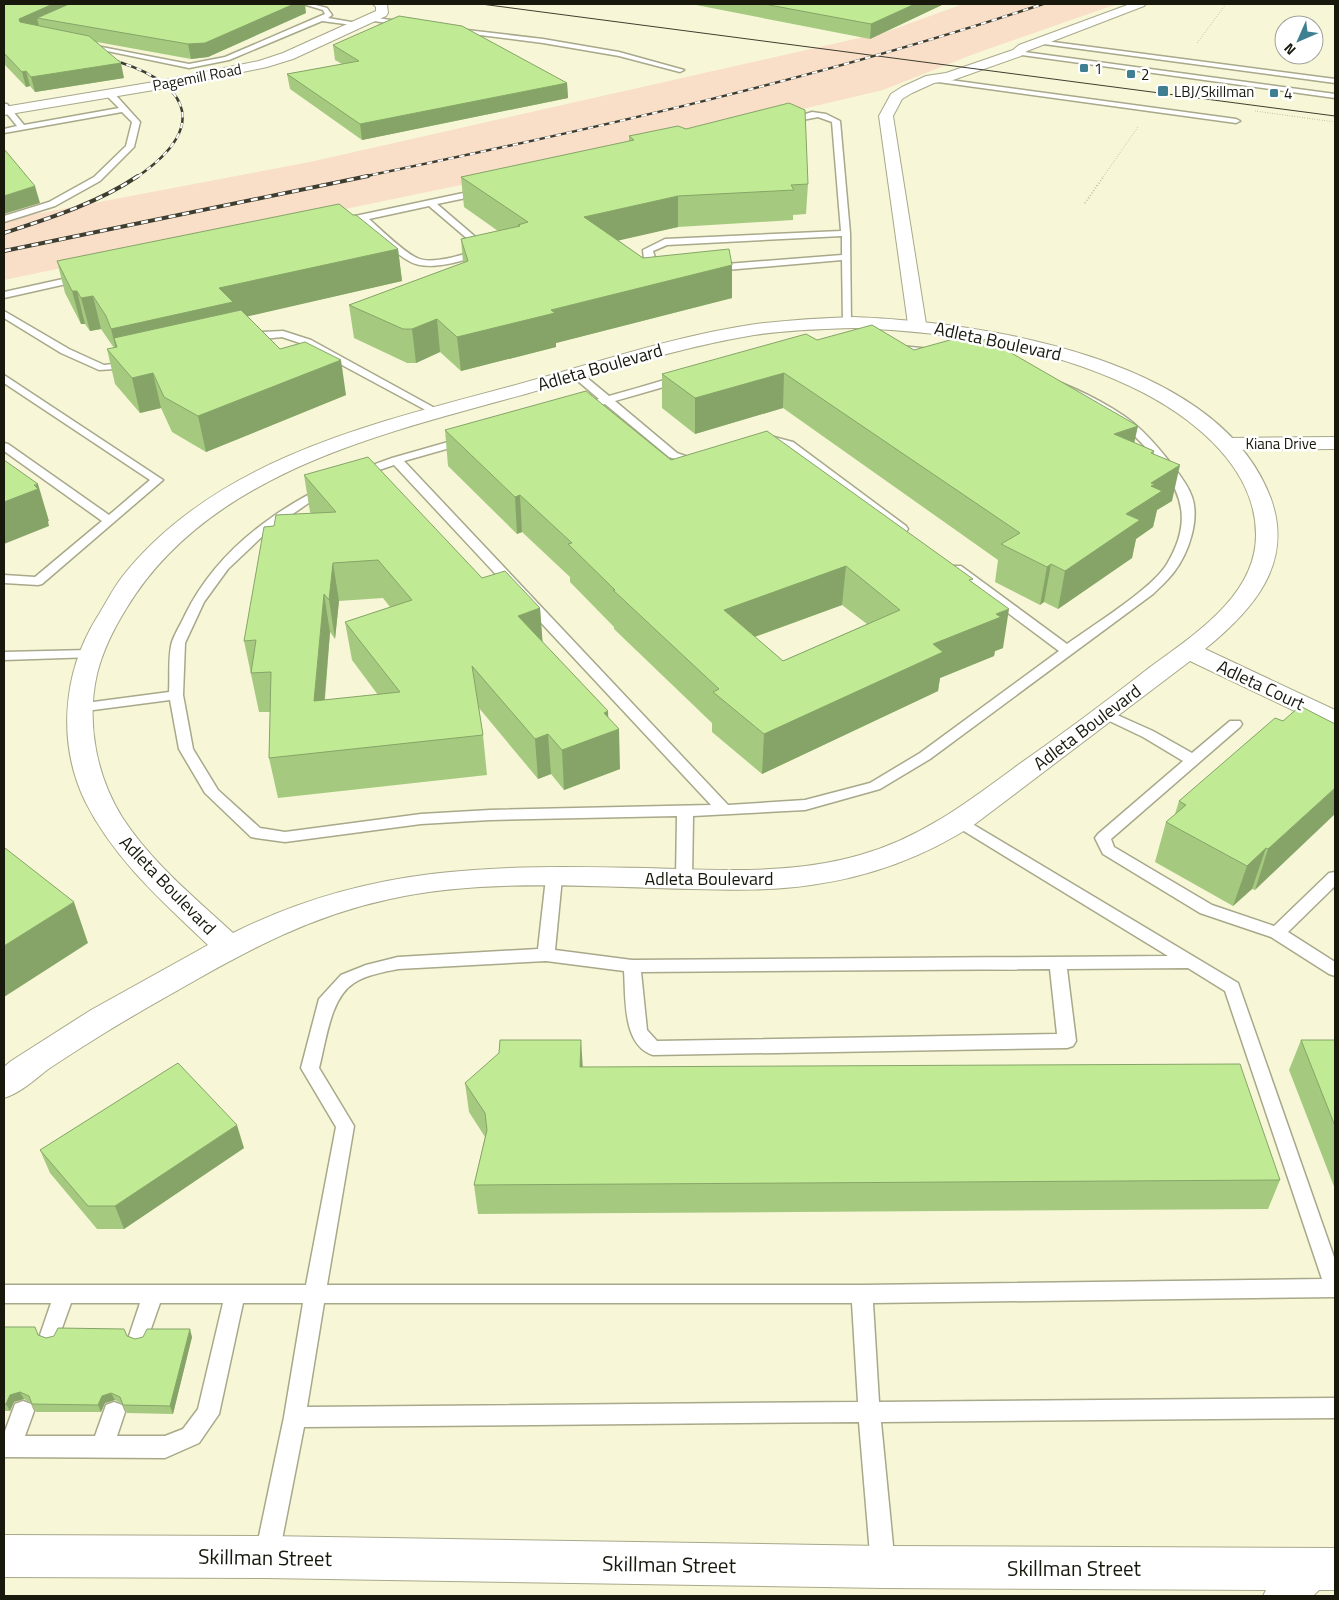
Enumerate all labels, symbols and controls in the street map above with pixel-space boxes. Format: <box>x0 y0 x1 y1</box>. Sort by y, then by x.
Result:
north arrow <box>1274 15 1324 65</box>
text: N <box>1279 39 1300 60</box>
street label: Pagemill Road <box>151 57 243 97</box>
place label: 1 <box>1094 57 1102 80</box>
marker: 1 <box>1078 62 1090 74</box>
place label: 2 <box>1141 63 1149 86</box>
marker: 2 <box>1125 68 1137 80</box>
place label: LBJ/Skillman <box>1174 80 1254 103</box>
place label: 4 <box>1284 82 1292 105</box>
marker: LBJ/Skillman <box>1156 84 1170 98</box>
marker: 4 <box>1268 87 1280 99</box>
street label: Adleta Boulevard <box>932 314 1064 368</box>
street label: Adleta Boulevard <box>534 336 666 398</box>
street label: Kiana Drive <box>1245 432 1317 455</box>
street label: Adleta Court <box>1213 653 1310 717</box>
street label: Adleta Boulevard <box>1027 677 1147 777</box>
street label: Adleta Boulevard <box>114 829 222 941</box>
street label: Adleta Boulevard <box>645 865 773 892</box>
street label: Skillman Street <box>198 1540 333 1574</box>
street label: Skillman Street <box>602 1547 737 1581</box>
street label: Skillman Street <box>1007 1552 1142 1584</box>

